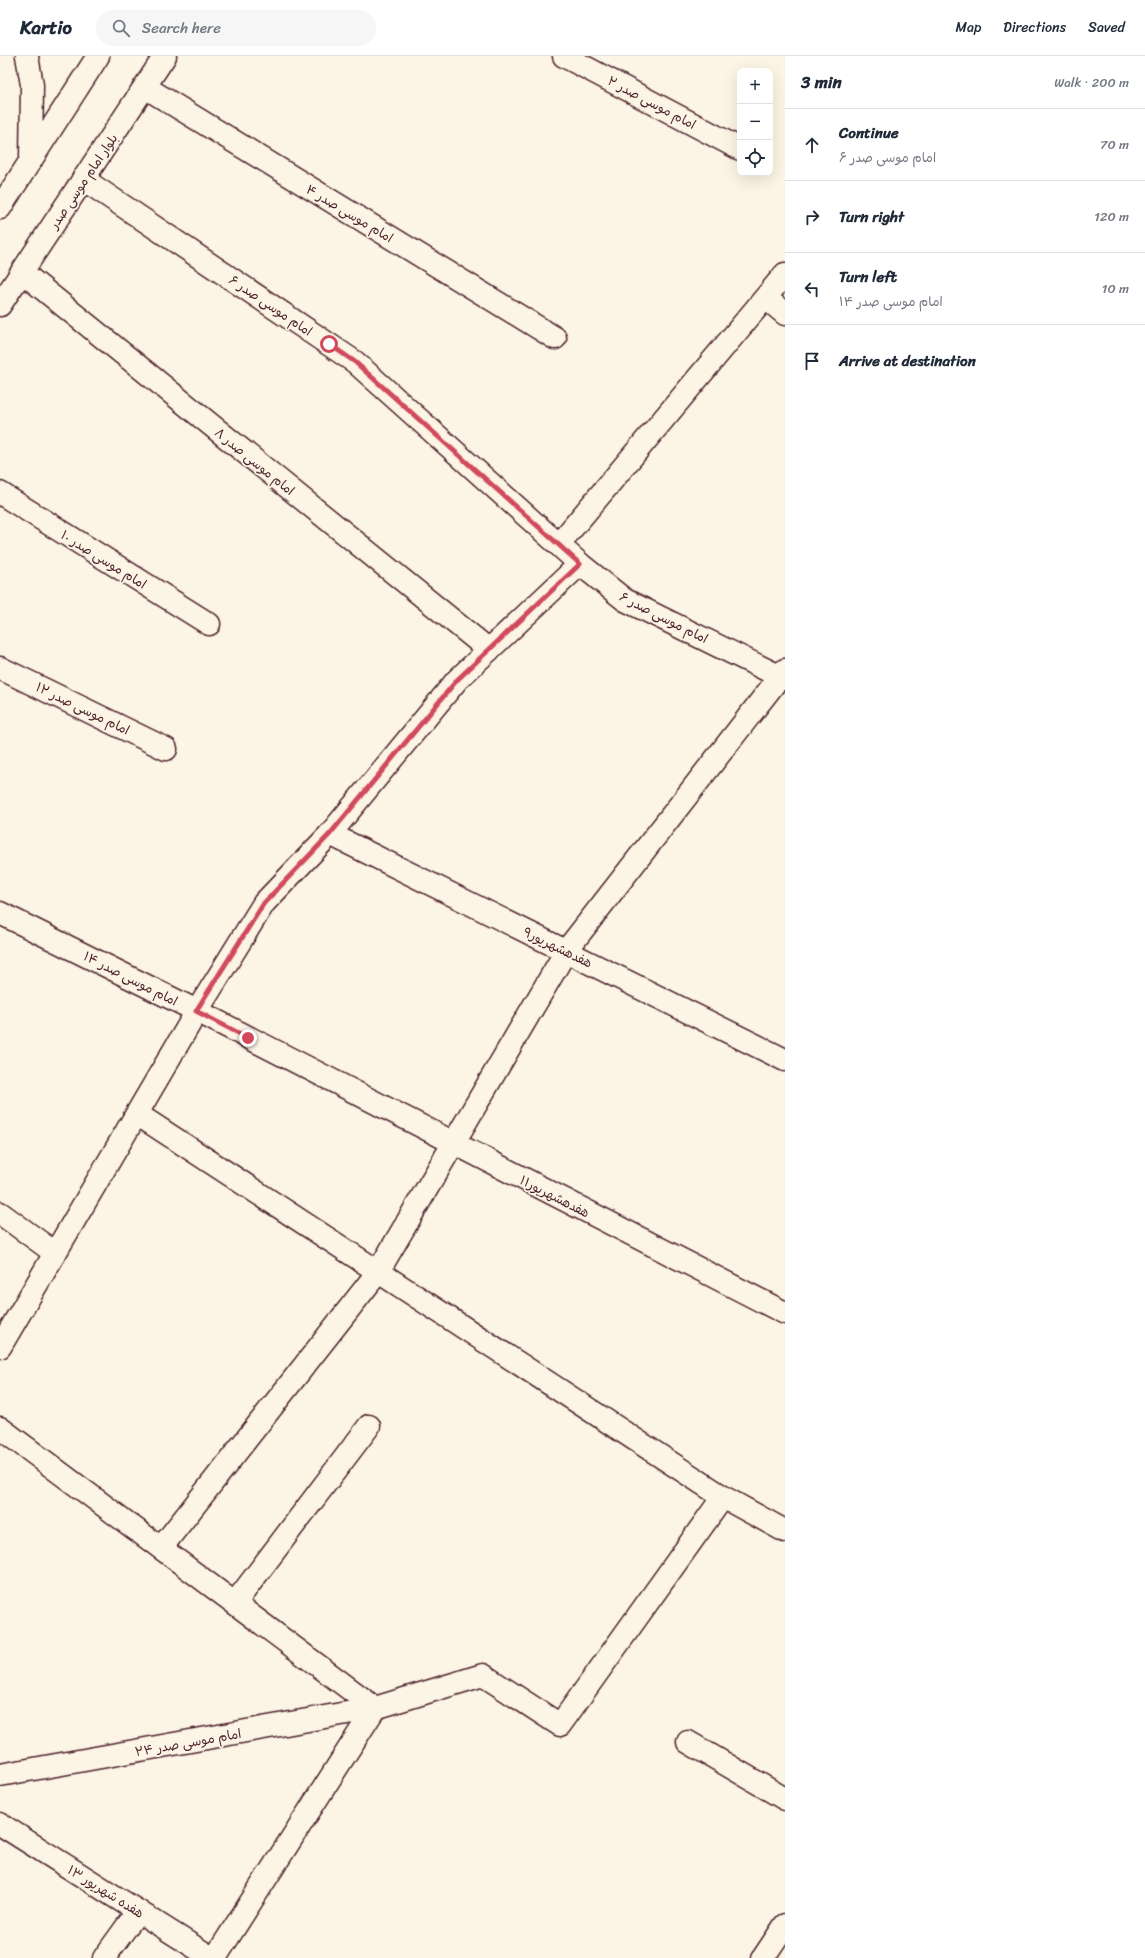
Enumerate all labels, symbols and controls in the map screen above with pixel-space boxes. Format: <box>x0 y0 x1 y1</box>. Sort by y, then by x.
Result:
search box <box>96 10 376 46</box>
text: Kartio <box>20 11 72 44</box>
text: Search here <box>142 15 221 41</box>
text: Map <box>955 15 981 40</box>
text: Directions <box>1003 15 1066 40</box>
text: Saved <box>1088 15 1125 40</box>
icon: search <box>110 17 132 39</box>
text: 3 min <box>801 67 842 97</box>
map controls <box>737 68 773 176</box>
button: + <box>737 68 773 104</box>
street label: امام موسی صدر ۲ <box>603 69 700 136</box>
text: Walk · 200 m <box>1054 71 1129 94</box>
button: − <box>737 104 773 140</box>
text: Continue <box>839 120 899 146</box>
street label: بلوار امام موسی صدر <box>42 129 124 235</box>
text: 70 m <box>1100 133 1129 156</box>
icon: ahead <box>801 134 823 156</box>
button: locate <box>737 140 773 176</box>
text: امام موسی صدر ۶ <box>839 146 936 169</box>
street label: امام موسی صدر ۴ <box>301 178 398 249</box>
text: Turn right <box>839 204 904 230</box>
text: 120 m <box>1094 205 1129 228</box>
icon: right <box>801 206 823 228</box>
text: Turn left <box>839 264 897 290</box>
street label: امام موسی صدر ۶ <box>224 269 317 342</box>
text: 10 m <box>1102 277 1129 300</box>
icon: left <box>801 278 823 300</box>
text: امام موسی صدر ۱۴ <box>839 290 943 313</box>
route start <box>320 335 338 353</box>
text: Arrive at destination <box>839 348 976 374</box>
icon: arrive <box>801 350 823 372</box>
street label: امام موسی صدر ۸ <box>209 422 300 501</box>
street label: امام موسی صدر ۱۰ <box>56 524 151 595</box>
street label: امام موسی صدر ۶ <box>615 585 712 650</box>
street label: امام موسی صدر ۱۲ <box>32 676 134 741</box>
street label: هفدهشهریور۹ <box>519 921 597 974</box>
street label: امام موسی صدر ۱۴ <box>79 945 182 1012</box>
route end <box>239 1029 257 1047</box>
street label: هفدهشهریور۱۱ <box>516 1169 594 1224</box>
street label: امام موسی صدر ۲۴ <box>133 1722 243 1763</box>
street label: هفده شهریور ۱۳ <box>63 1859 149 1924</box>

